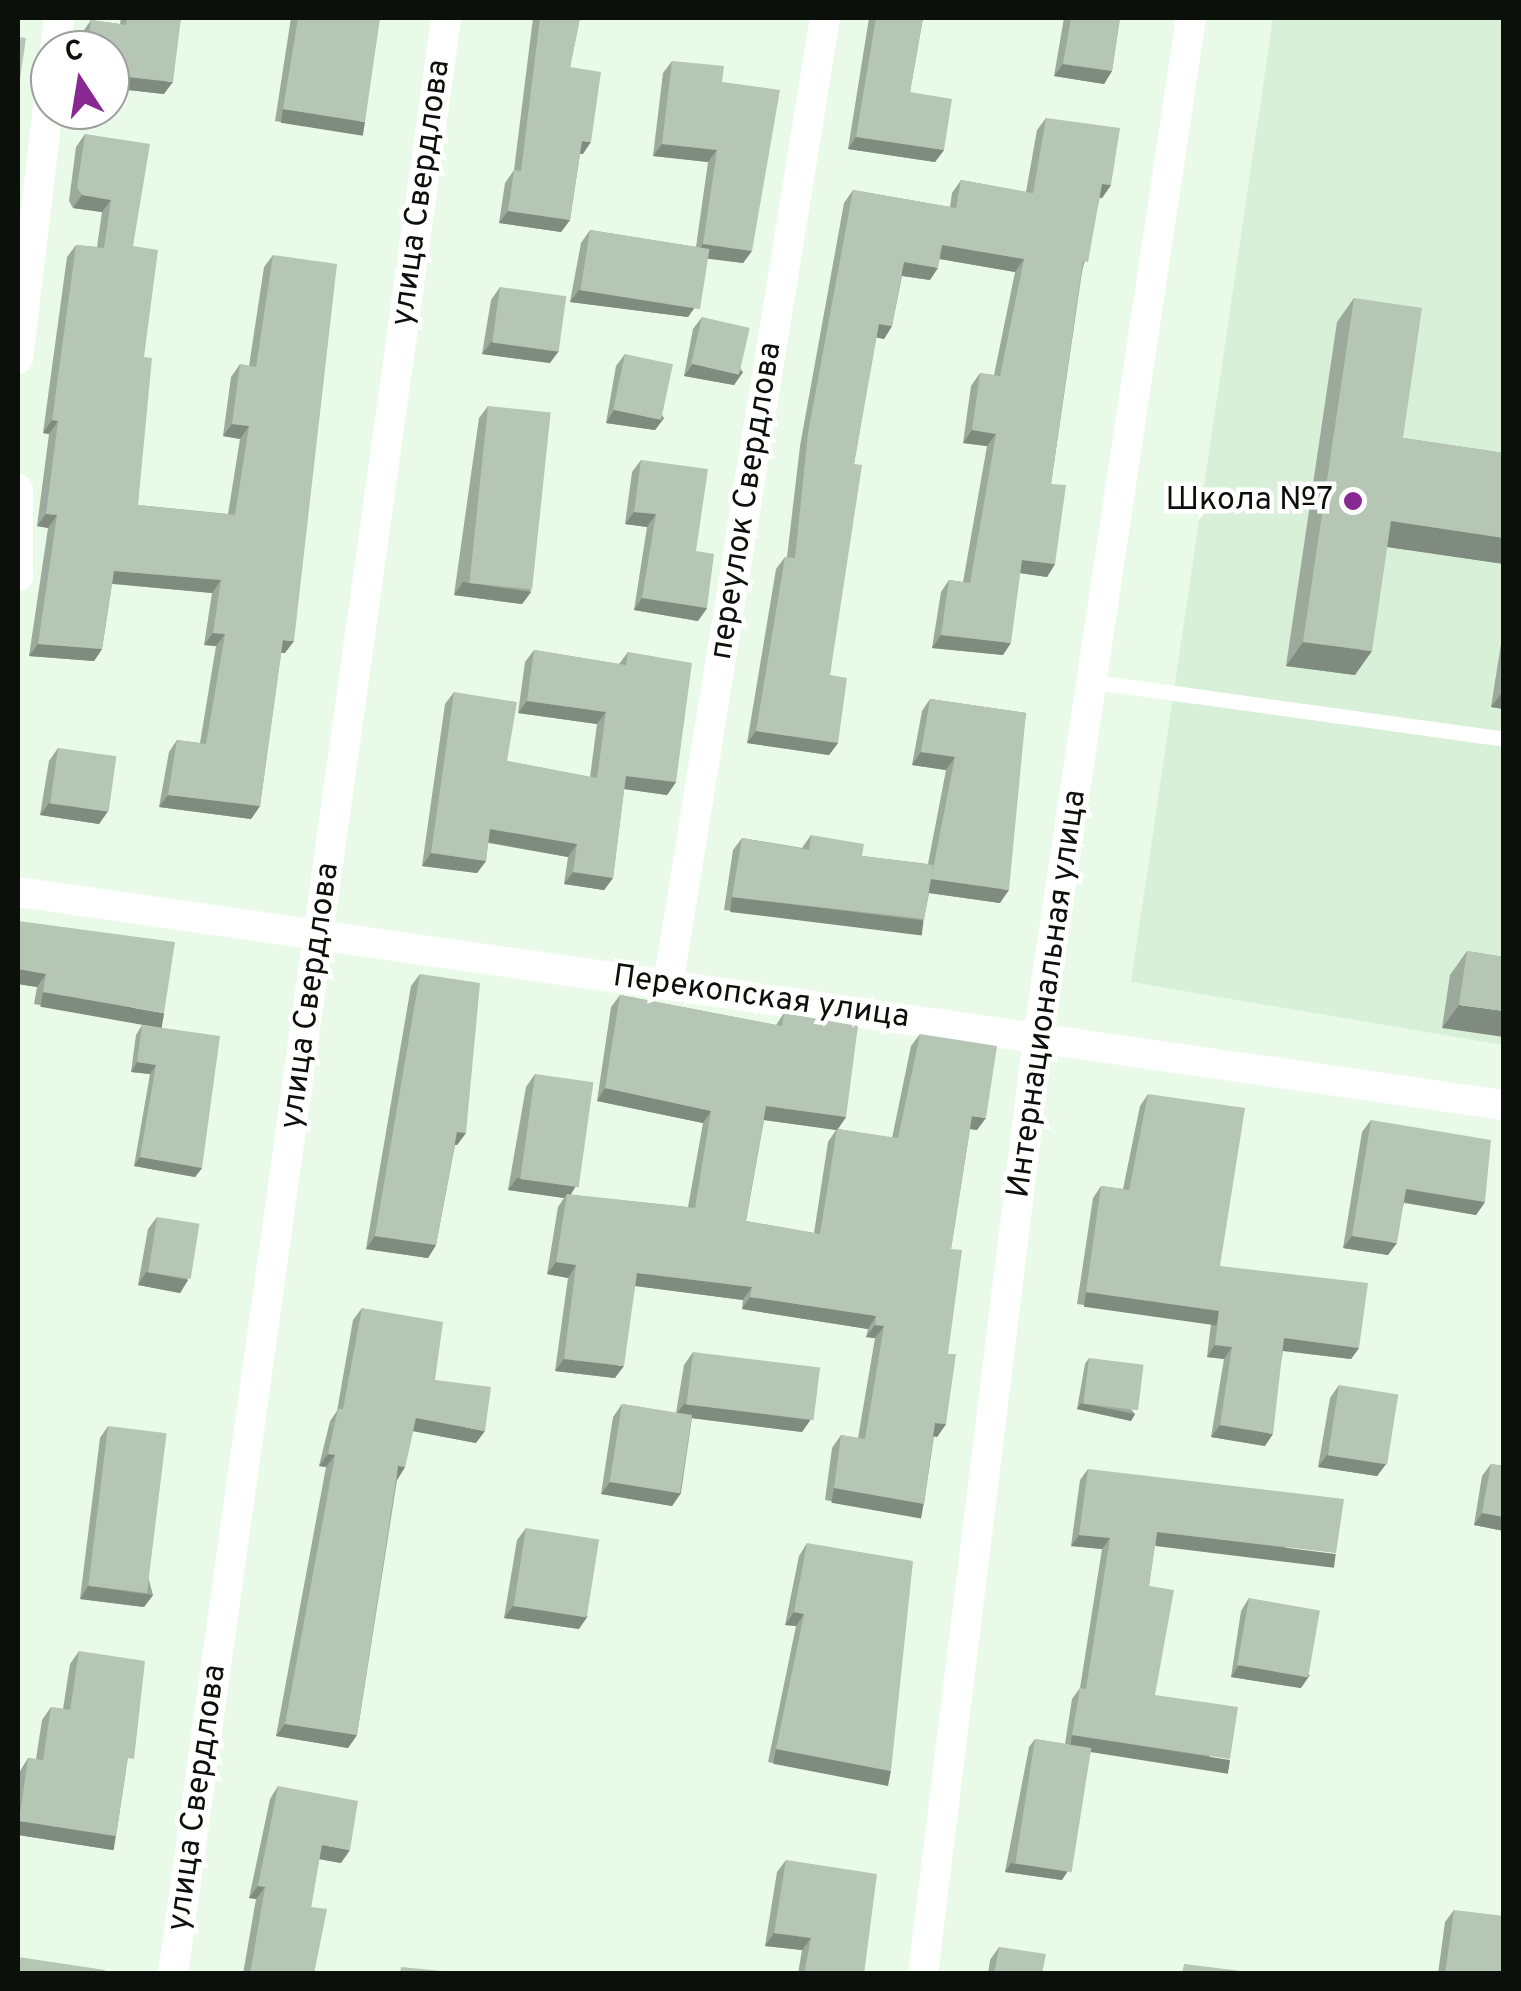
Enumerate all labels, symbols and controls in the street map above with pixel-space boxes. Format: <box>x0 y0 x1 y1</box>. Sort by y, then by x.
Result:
north arrow <box>30 30 130 130</box>
text: С <box>62 33 87 72</box>
street label: улица Свердлова <box>384 57 460 329</box>
street label: переулок Свердлова <box>703 340 791 662</box>
place label: Школа №7 <box>1165 482 1333 520</box>
marker: Школа №7 <box>1342 490 1364 512</box>
street label: Интернациональная улица <box>1000 788 1096 1200</box>
street label: улица Свердлова <box>273 860 349 1132</box>
street label: Перекопская улица <box>610 958 912 1038</box>
street label: улица Свердлова <box>160 1662 236 1934</box>

